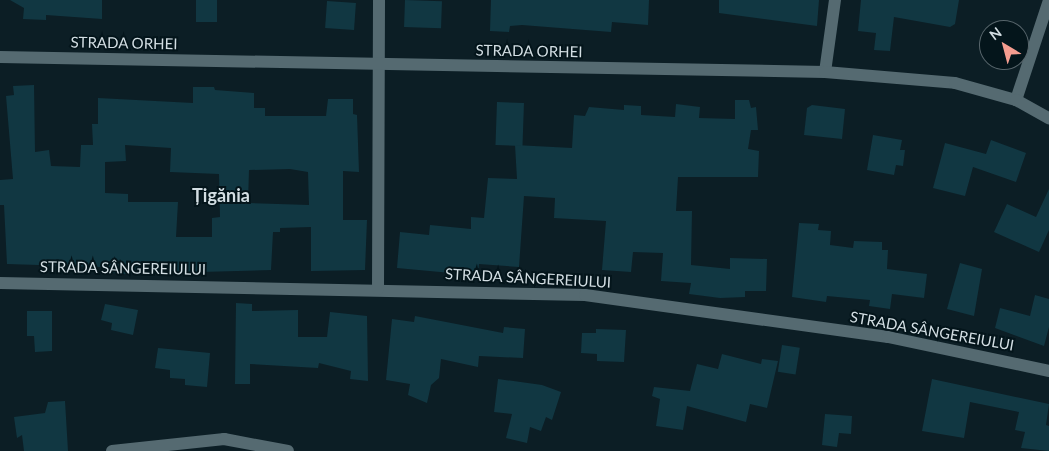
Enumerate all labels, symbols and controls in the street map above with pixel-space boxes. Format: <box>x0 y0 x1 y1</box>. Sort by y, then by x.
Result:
north arrow <box>979 20 1029 70</box>
text: N <box>986 23 1005 43</box>
street label: STRADA ORHEI <box>70 33 178 53</box>
street label: STRADA ORHEI <box>475 41 583 61</box>
district label: Țigănia <box>192 184 250 206</box>
street label: STRADA SÂNGEREIULUI <box>40 258 206 278</box>
street label: STRADA SÂNGEREIULUI <box>444 265 612 291</box>
street label: STRADA SÂNGEREIULUI <box>848 308 1016 354</box>

